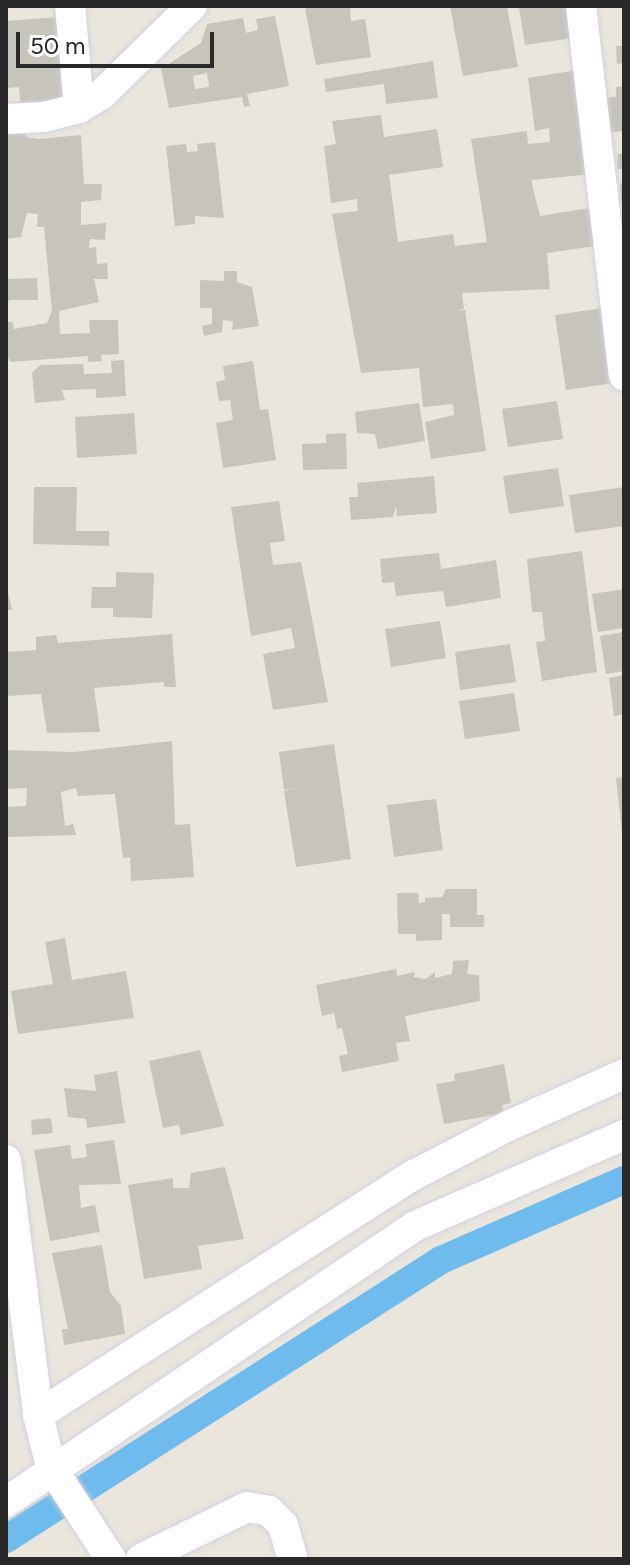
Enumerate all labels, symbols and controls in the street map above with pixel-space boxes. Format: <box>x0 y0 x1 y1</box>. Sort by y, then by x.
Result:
scale bar <box>20 16 218 66</box>
text: 50 m <box>30 31 86 60</box>

